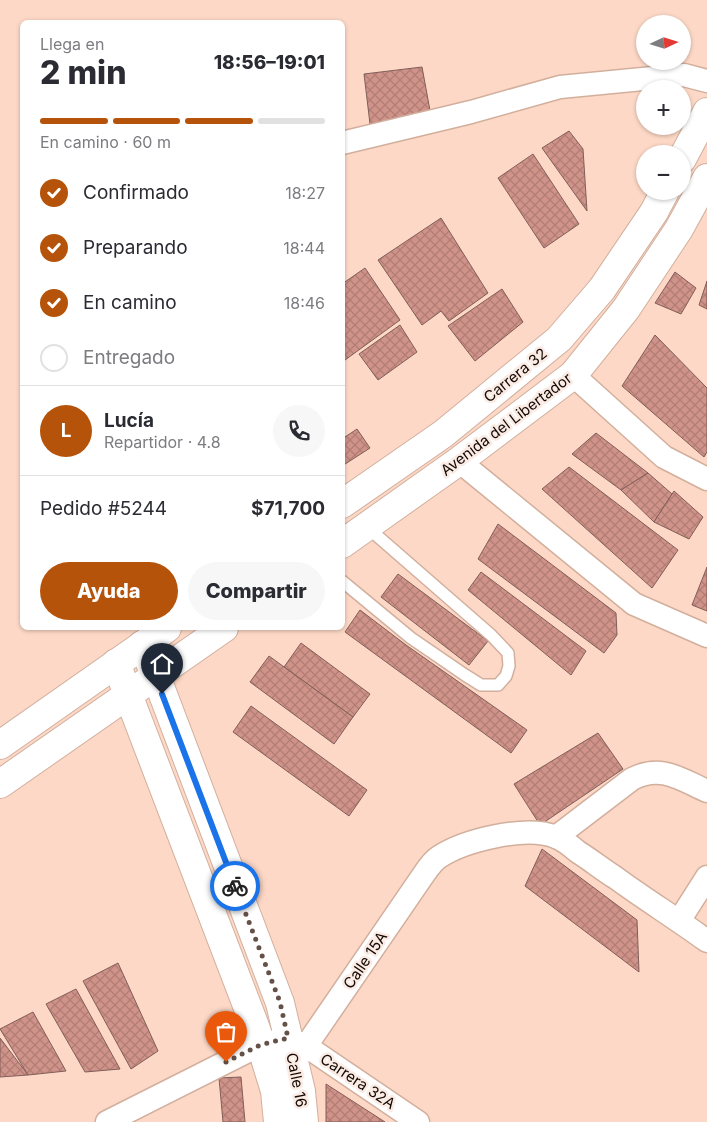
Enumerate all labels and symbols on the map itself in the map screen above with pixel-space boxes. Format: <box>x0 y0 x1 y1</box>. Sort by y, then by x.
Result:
north arrow <box>636 15 691 70</box>
street label: Carrera 32 <box>479 344 551 406</box>
street label: Avenida del Libertador <box>437 368 576 480</box>
pin <box>141 643 183 694</box>
courier <box>210 861 260 911</box>
street label: Calle 15A <box>339 928 391 992</box>
pin <box>205 1011 247 1062</box>
street label: Carrera 32A <box>317 1049 399 1113</box>
street label: Calle 16 <box>282 1051 312 1109</box>

